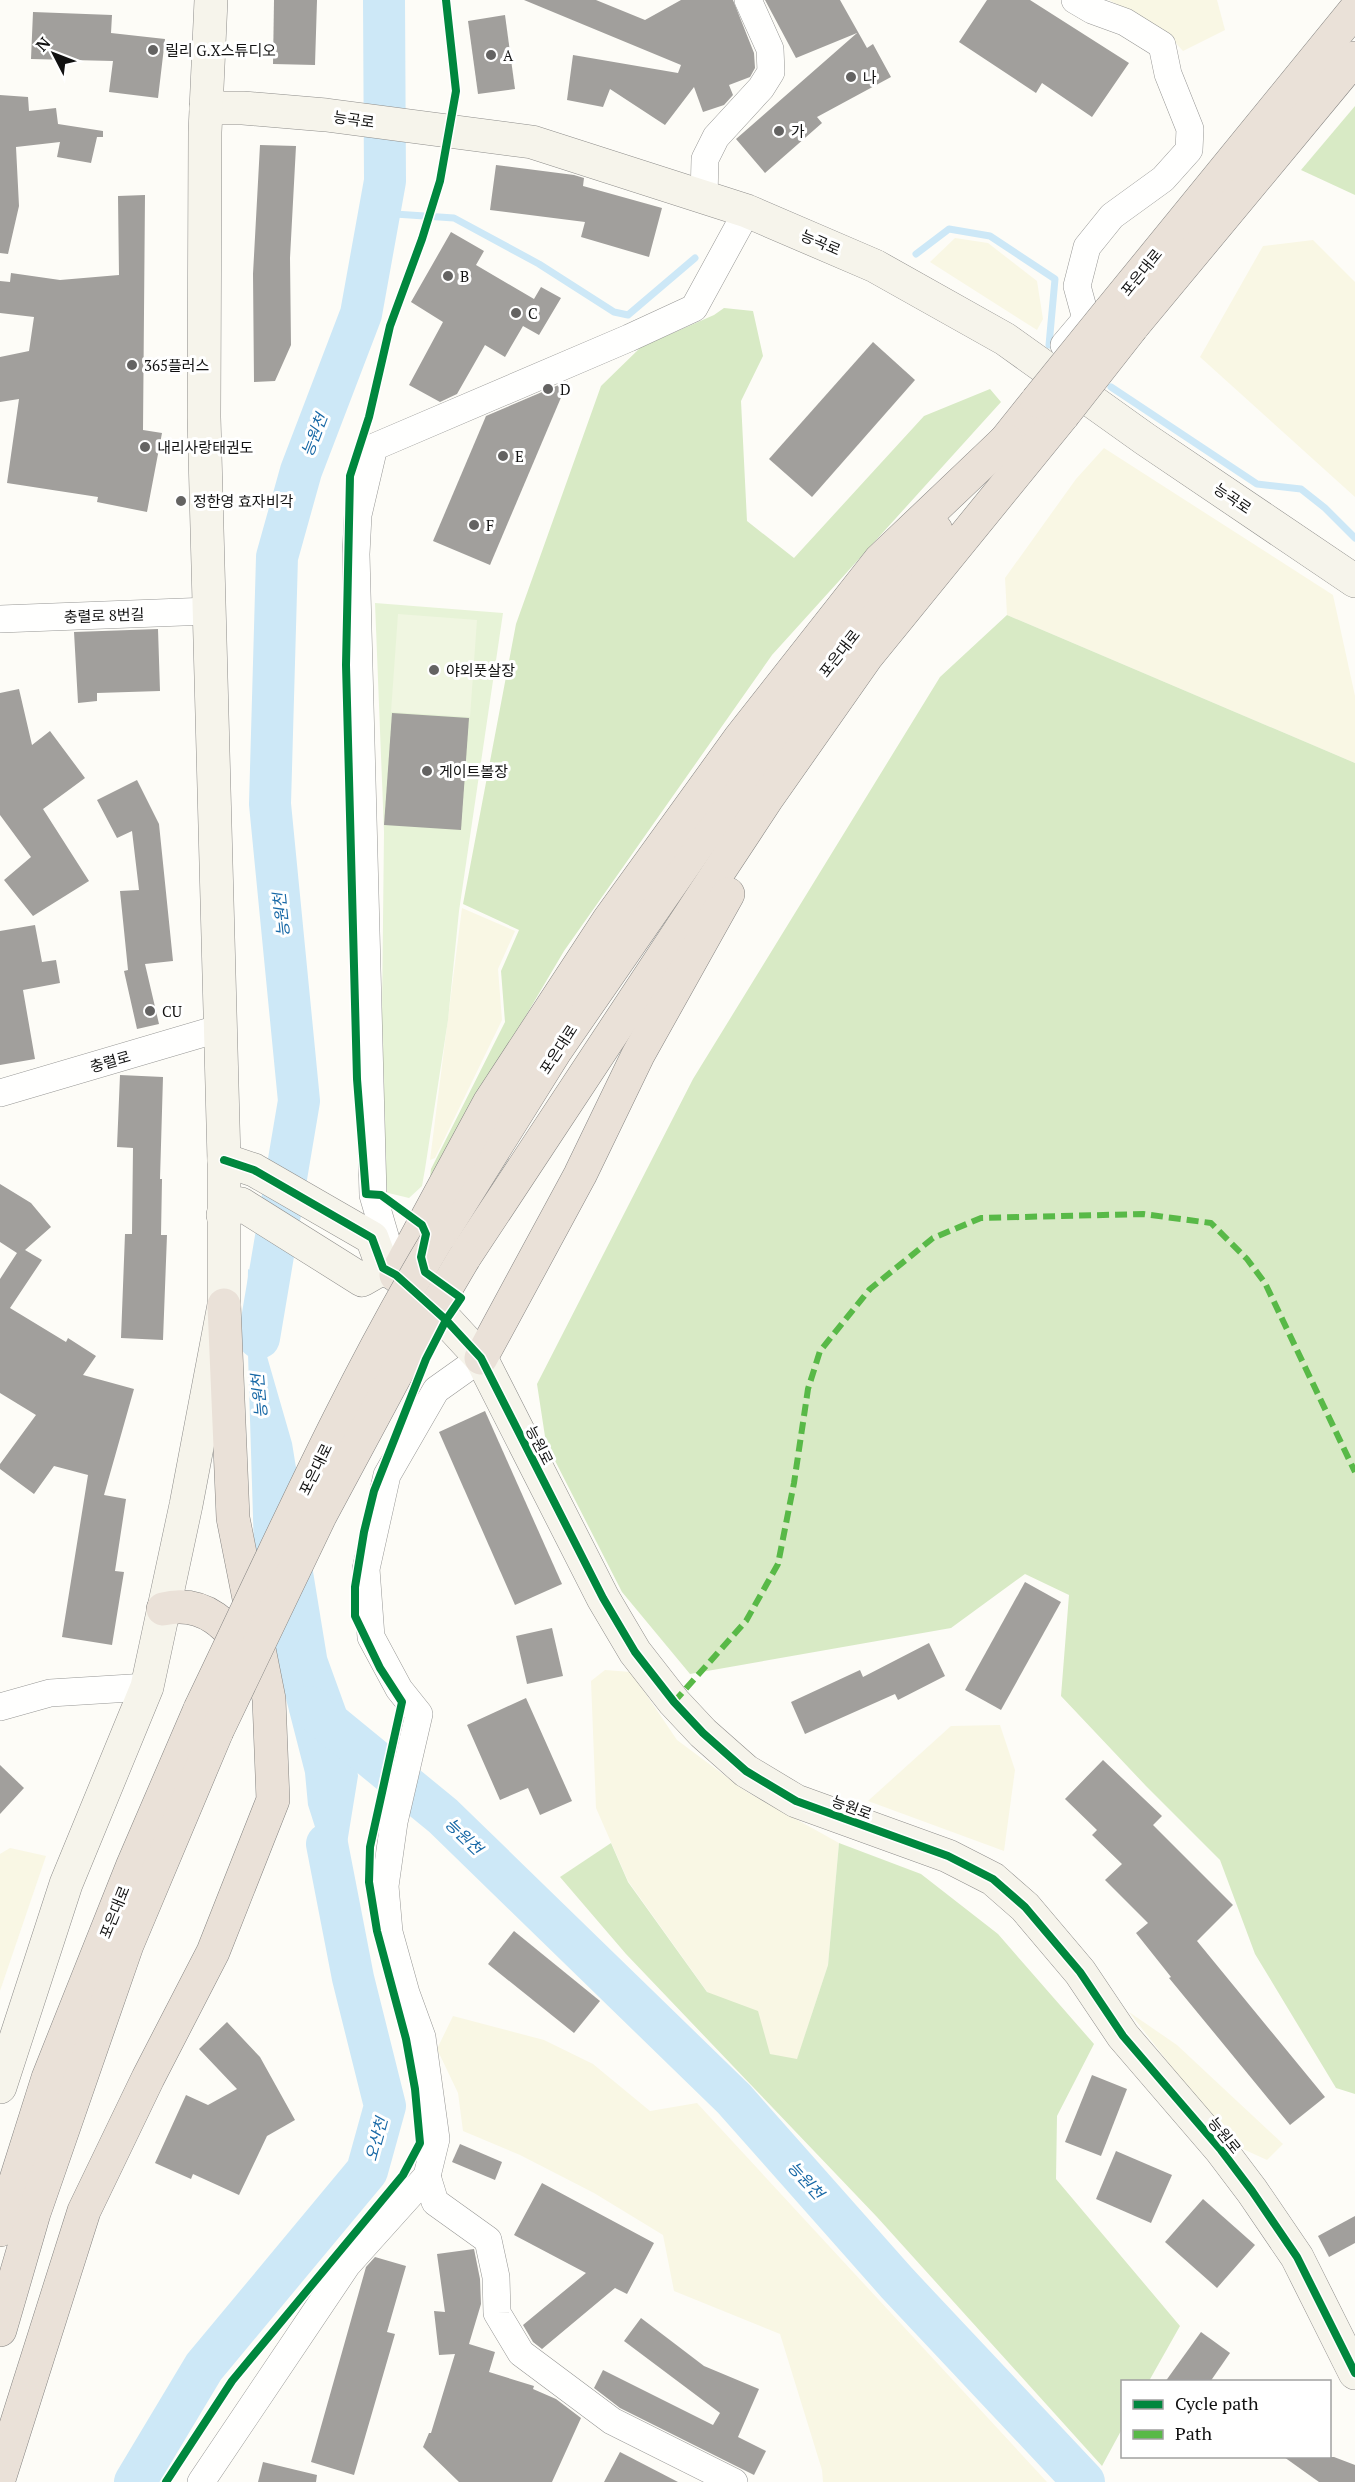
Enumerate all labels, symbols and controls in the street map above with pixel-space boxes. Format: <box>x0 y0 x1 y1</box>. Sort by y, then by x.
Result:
north arrow <box>24 24 84 84</box>
text: N <box>31 32 55 56</box>
place label: 릴리 G.X스튜디오 <box>165 40 276 60</box>
marker: 릴리 G.X스튜디오 <box>146 43 160 57</box>
place label: A <box>503 45 514 65</box>
marker: A <box>484 48 498 62</box>
place label: 나 <box>863 67 877 87</box>
marker: 나 <box>844 70 858 84</box>
street label: 능곡로 <box>332 106 376 132</box>
place label: 가 <box>791 121 805 141</box>
marker: 가 <box>772 124 786 138</box>
street label: 능곡로 <box>798 225 844 259</box>
street label: 포은대로 <box>1116 244 1166 300</box>
place label: B <box>460 266 469 286</box>
marker: B <box>441 269 455 283</box>
place label: C <box>528 303 538 323</box>
marker: C <box>509 306 523 320</box>
place label: 365플러스 <box>144 355 210 375</box>
marker: 365플러스 <box>125 358 139 372</box>
place label: D <box>560 379 571 399</box>
marker: D <box>541 382 555 396</box>
water label: 능원천 <box>296 408 333 460</box>
place label: 내리사랑태권도 <box>157 437 254 457</box>
marker: 내리사랑태권도 <box>138 440 152 454</box>
place label: E <box>515 446 524 466</box>
marker: E <box>496 449 510 463</box>
street label: 능곡로 <box>1210 478 1256 518</box>
place label: 정한영 효자비각 <box>193 491 293 511</box>
marker: 정한영 효자비각 <box>174 494 188 508</box>
place label: F <box>486 515 494 535</box>
marker: F <box>467 518 481 532</box>
street label: 충렬로 8번길 <box>63 604 145 626</box>
street label: 포은대로 <box>814 625 864 681</box>
place label: 야외풋살장 <box>446 660 515 680</box>
marker: 야외풋살장 <box>427 663 441 677</box>
place label: 게이트볼장 <box>439 761 508 781</box>
marker: 게이트볼장 <box>420 764 434 778</box>
water label: 능원천 <box>268 890 294 938</box>
place label: CU <box>162 1001 182 1021</box>
marker: CU <box>143 1004 157 1018</box>
street label: 포은대로 <box>535 1020 581 1078</box>
street label: 충렬로 <box>87 1046 133 1076</box>
water label: 능원천 <box>246 1371 272 1419</box>
street label: 능원로 <box>522 1422 558 1468</box>
street label: 포은대로 <box>294 1440 336 1498</box>
street label: 능원로 <box>829 1791 875 1823</box>
water label: 능원천 <box>440 1813 489 1861</box>
street label: 포은대로 <box>94 1883 134 1941</box>
water label: 오산천 <box>360 2113 393 2163</box>
street label: 능원로 <box>1204 2113 1246 2157</box>
water label: 능원천 <box>783 2156 830 2205</box>
legend <box>1121 2380 1331 2458</box>
text: Cycle path <box>1175 2391 1259 2415</box>
text: Path <box>1175 2421 1212 2445</box>

